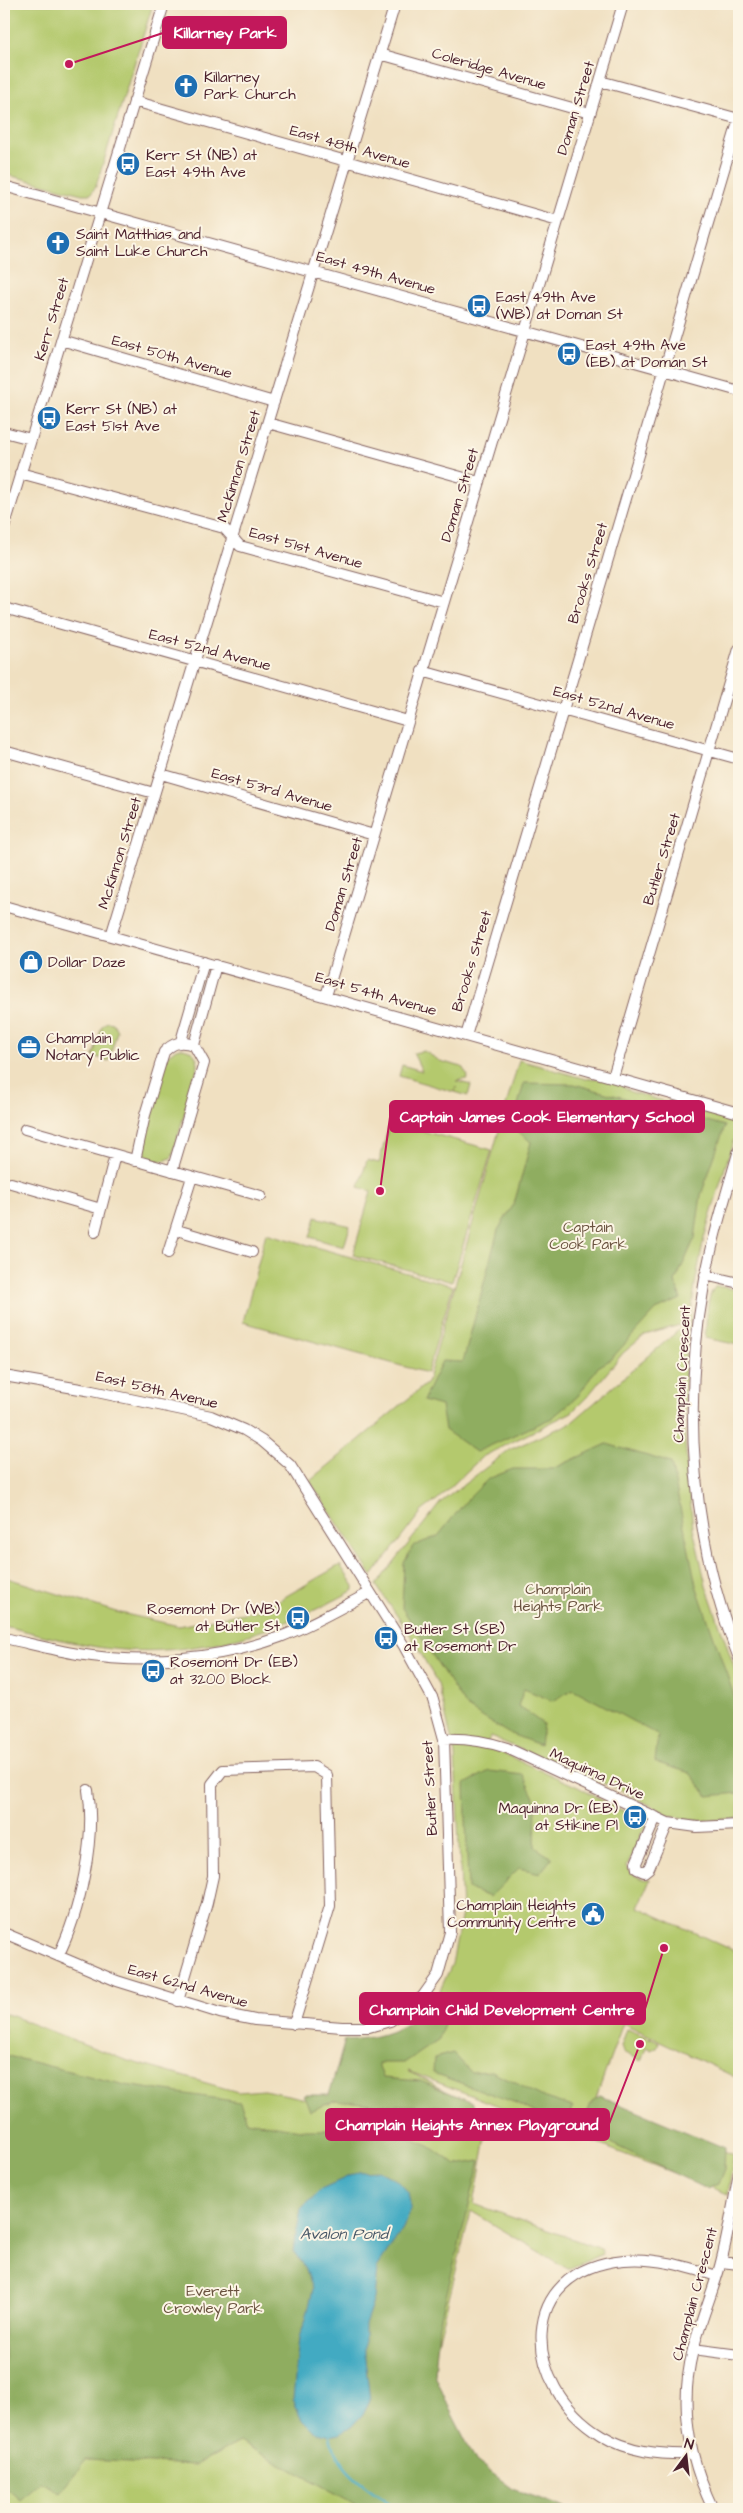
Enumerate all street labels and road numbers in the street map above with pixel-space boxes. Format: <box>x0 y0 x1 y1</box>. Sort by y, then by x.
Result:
street label: Coleridge Avenue <box>429 43 549 96</box>
street label: Doman Street <box>552 58 600 158</box>
street label: East 48th Avenue <box>287 120 413 174</box>
street label: East 49th Avenue <box>314 246 438 300</box>
street label: Kerr Street <box>29 275 75 363</box>
street label: East 50th Avenue <box>109 330 235 384</box>
street label: McKinnon Street <box>212 407 266 525</box>
street label: Doman Street <box>436 445 484 545</box>
street label: Brooks Street <box>563 520 613 626</box>
street label: East 51st Avenue <box>247 522 365 574</box>
street label: East 52nd Avenue <box>147 624 273 676</box>
street label: East 52nd Avenue <box>551 681 677 735</box>
street label: East 53rd Avenue <box>209 763 335 817</box>
street label: McKinnon Street <box>93 794 147 912</box>
street label: Butler Street <box>638 810 686 908</box>
street label: Doman Street <box>320 834 368 934</box>
street label: Brooks Street <box>447 908 497 1014</box>
street label: East 54th Avenue <box>313 967 439 1021</box>
street label: Champlain Crescent <box>668 1305 696 1443</box>
street label: East 58th Avenue <box>94 1366 220 1414</box>
street label: Butler Street <box>417 1740 443 1836</box>
street label: Maquinna Drive <box>546 1743 648 1805</box>
street label: East 62nd Avenue <box>125 1959 251 2013</box>
street label: Champlain Crescent <box>667 2225 723 2363</box>

